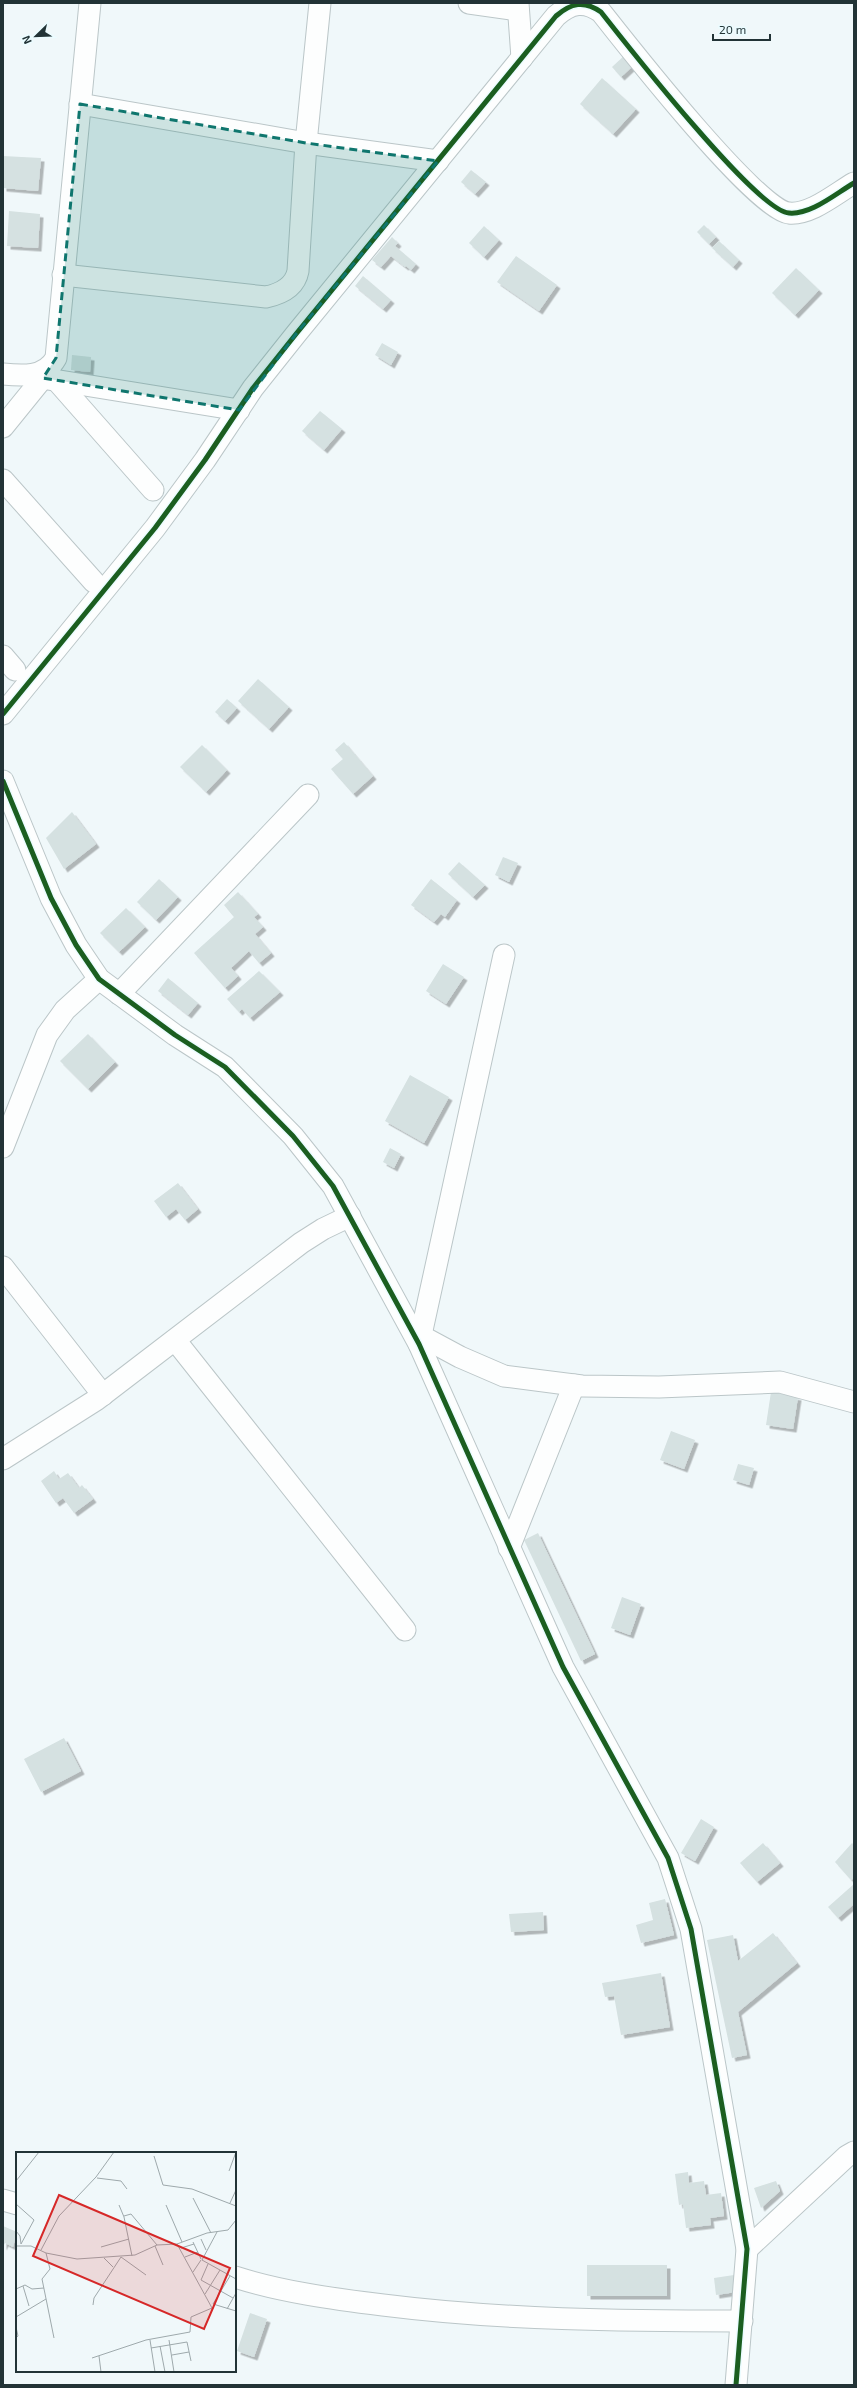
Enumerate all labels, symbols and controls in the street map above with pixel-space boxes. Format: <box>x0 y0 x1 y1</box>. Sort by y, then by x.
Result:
north arrow <box>16 16 56 56</box>
scale bar <box>713 16 770 42</box>
text: 20 m <box>719 22 746 36</box>
text: N <box>19 34 34 46</box>
inset map <box>16 2152 236 2372</box>

